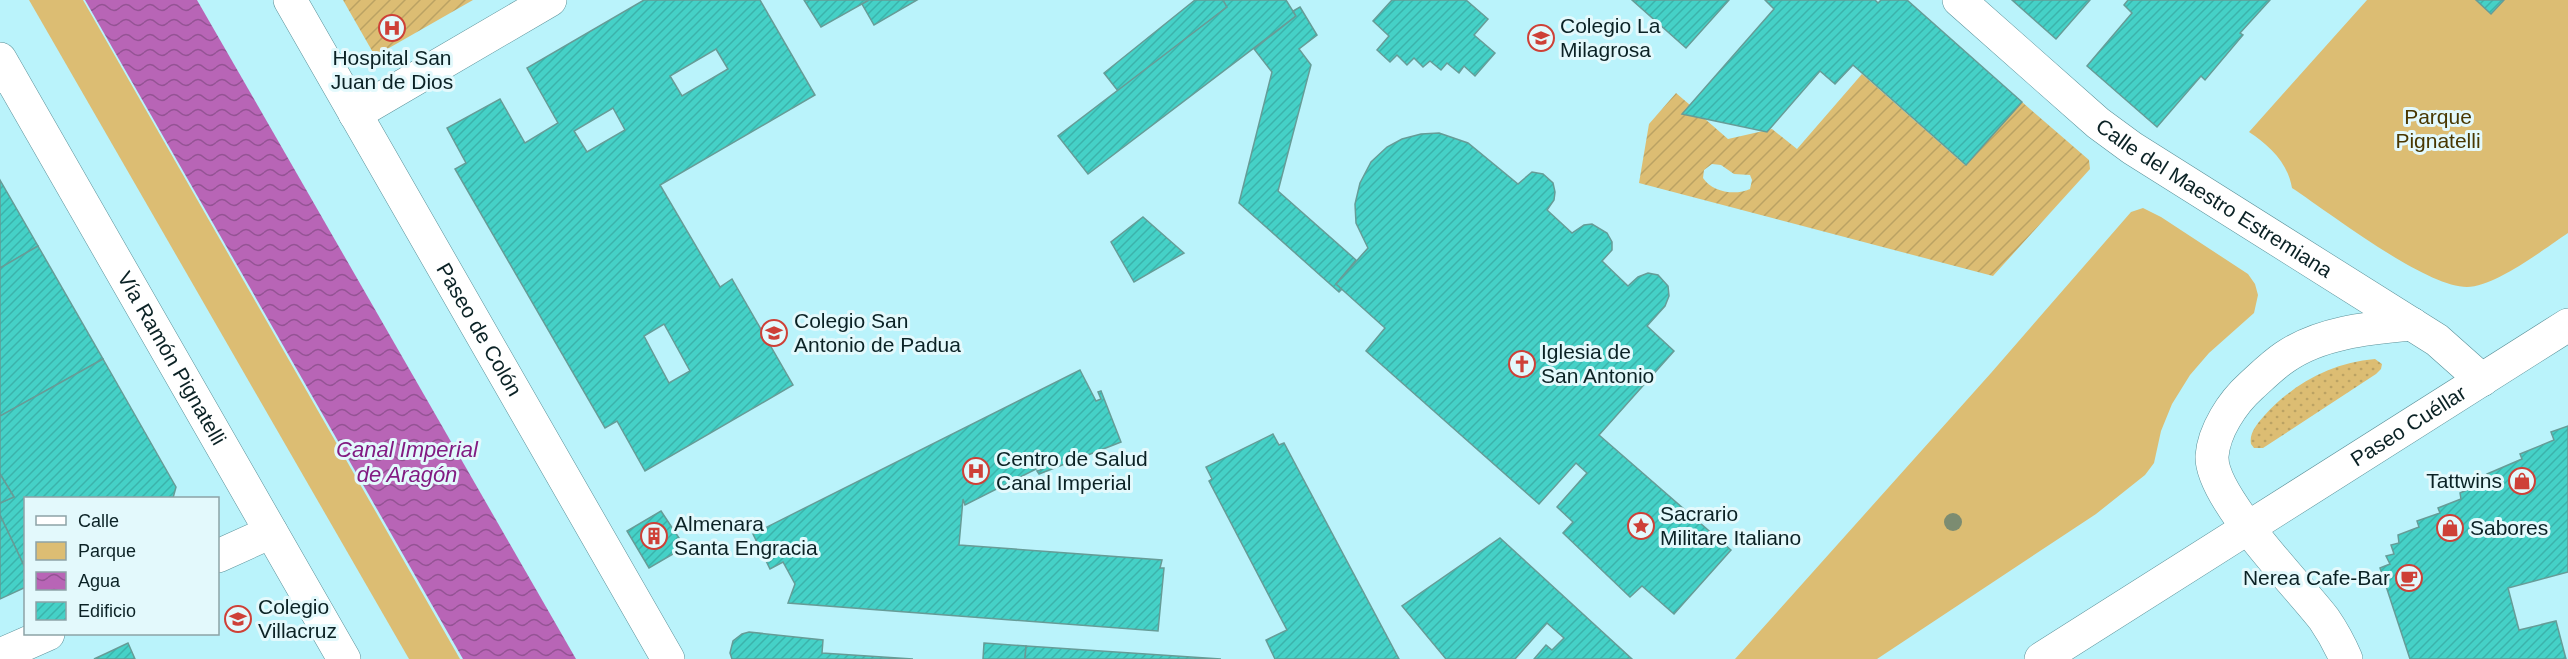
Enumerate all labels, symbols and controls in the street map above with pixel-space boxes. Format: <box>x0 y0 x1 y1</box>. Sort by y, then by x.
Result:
hospital icon: Hospital San Juan de Dios <box>377 13 407 43</box>
place label: Colegio La Milagrosa <box>1560 14 1661 61</box>
school or university icon: Colegio La Milagrosa <box>1526 23 1556 53</box>
place label: Hospital San Juan de Dios <box>331 46 453 93</box>
park label: Parque Pignatelli <box>2395 105 2481 152</box>
street label: Calle del Maestro Estremiana <box>2092 114 2337 282</box>
street label: Paseo de Colón <box>432 259 527 400</box>
street label: Vía Ramón Pignatelli <box>113 267 231 449</box>
place label: Colegio San Antonio de Padua <box>794 309 961 356</box>
school or university icon: Colegio San Antonio de Padua <box>759 318 789 348</box>
place label: Iglesia de San Antonio <box>1541 340 1654 387</box>
church icon: Iglesia de San Antonio <box>1507 349 1537 379</box>
street label: Paseo Cuéllar <box>2346 381 2470 471</box>
water label: Canal Imperial de Aragón <box>336 437 479 487</box>
place label: Centro de Salud Canal Imperial <box>996 447 1148 494</box>
hospital icon: Centro de Salud Canal Imperial <box>961 456 991 486</box>
shop icon: Tattwins <box>2507 466 2537 496</box>
place label: Tattwins <box>2426 469 2502 492</box>
legend <box>24 497 219 635</box>
place label: Sacrario Militare Italiano <box>1660 502 1801 549</box>
text: Calle <box>78 511 119 531</box>
place icon: Sacrario Militare Italiano <box>1626 511 1656 541</box>
place label: Almenara Santa Engracia <box>674 512 818 559</box>
shop icon: Sabores <box>2435 513 2465 543</box>
place label: Sabores <box>2470 516 2548 539</box>
building icon: Almenara Santa Engracia <box>639 521 669 551</box>
text: Parque <box>78 541 136 561</box>
cafe icon: Nerea Cafe-Bar <box>2394 563 2424 593</box>
place label: Nerea Cafe-Bar <box>2243 566 2390 589</box>
text: Agua <box>78 571 121 591</box>
place label: Colegio Villacruz <box>258 595 337 642</box>
text: Edificio <box>78 601 136 621</box>
school or university icon: Colegio Villacruz <box>223 604 253 634</box>

